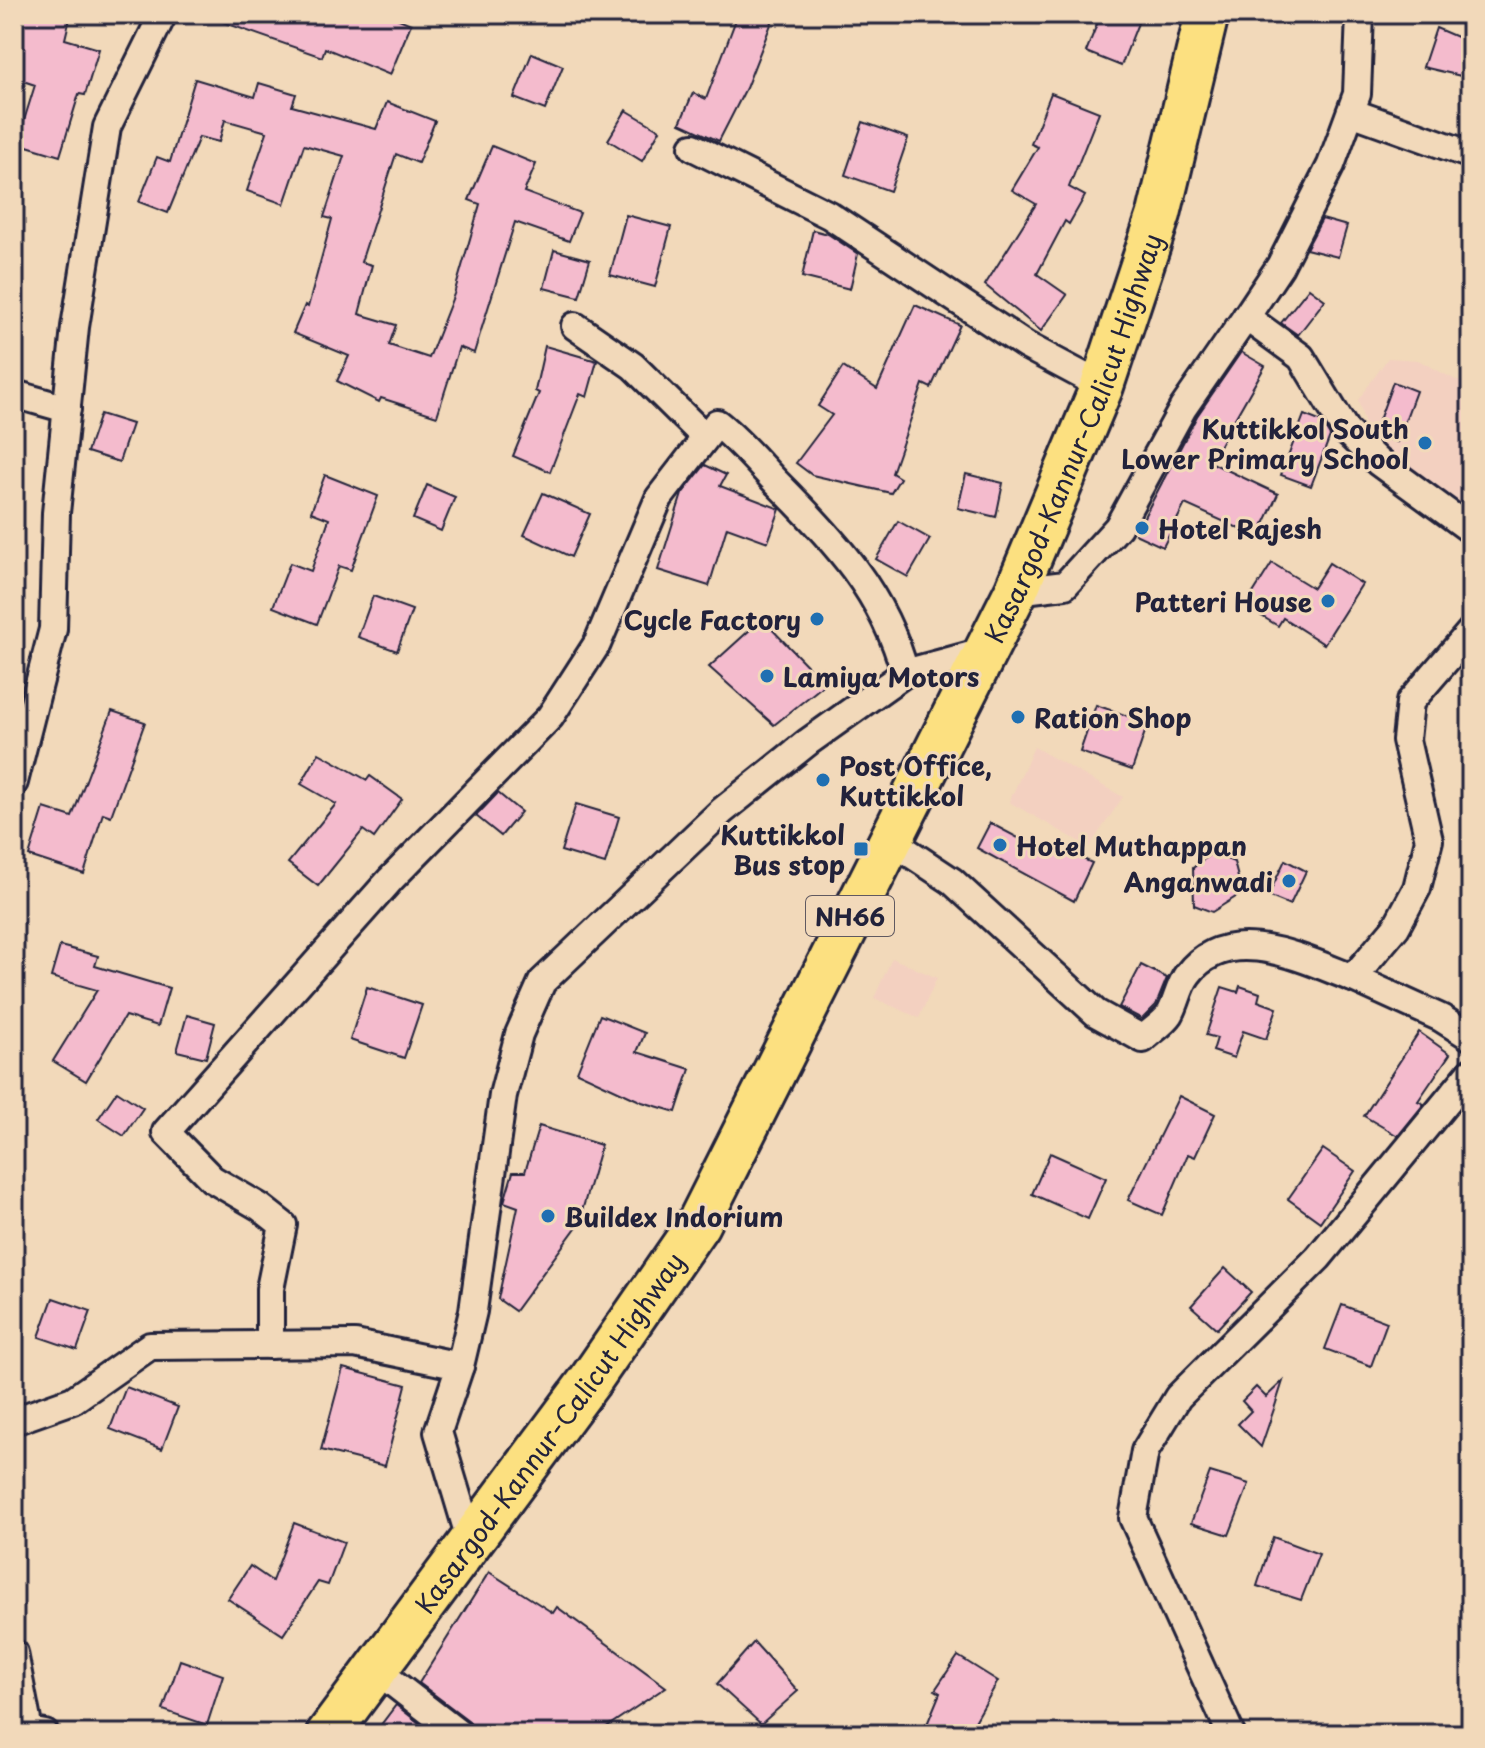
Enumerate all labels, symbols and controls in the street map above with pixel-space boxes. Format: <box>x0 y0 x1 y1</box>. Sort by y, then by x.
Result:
street label: Kasargod-Kannur-Calicut Highway <box>974 228 1171 649</box>
place label: Kuttikkol South Lower Primary School <box>1121 409 1409 478</box>
marker: Kuttikkol South Lower Primary School <box>1416 434 1434 452</box>
place label: Hotel Rajesh <box>1158 509 1322 548</box>
marker: Hotel Rajesh <box>1133 519 1151 537</box>
place label: Patteri House <box>1134 582 1312 621</box>
marker: Patteri House <box>1319 592 1337 610</box>
place label: Cycle Factory <box>623 600 801 639</box>
marker: Cycle Factory <box>808 610 826 628</box>
place label: Lamiya Motors <box>783 657 979 696</box>
marker: Lamiya Motors <box>758 667 776 685</box>
place label: Ration Shop <box>1034 698 1192 737</box>
marker: Ration Shop <box>1009 708 1027 726</box>
place label: Post Office, Kuttikkol <box>839 746 992 815</box>
marker: Post Office, Kuttikkol <box>814 771 832 789</box>
place label: Kuttikkol Bus stop <box>720 815 845 884</box>
place label: Hotel Muthappan <box>1016 826 1247 865</box>
marker: Hotel Muthappan <box>991 836 1009 854</box>
marker: Kuttikkol Bus stop <box>852 840 870 858</box>
place label: Anganwadi <box>1124 862 1273 901</box>
marker: Anganwadi <box>1280 872 1298 890</box>
road number: NH66 <box>806 896 894 936</box>
place label: Buildex Indorium <box>564 1197 784 1236</box>
marker: Buildex Indorium <box>539 1207 557 1225</box>
street label: Kasargod-Kannur-Calicut Highway <box>405 1244 693 1621</box>

